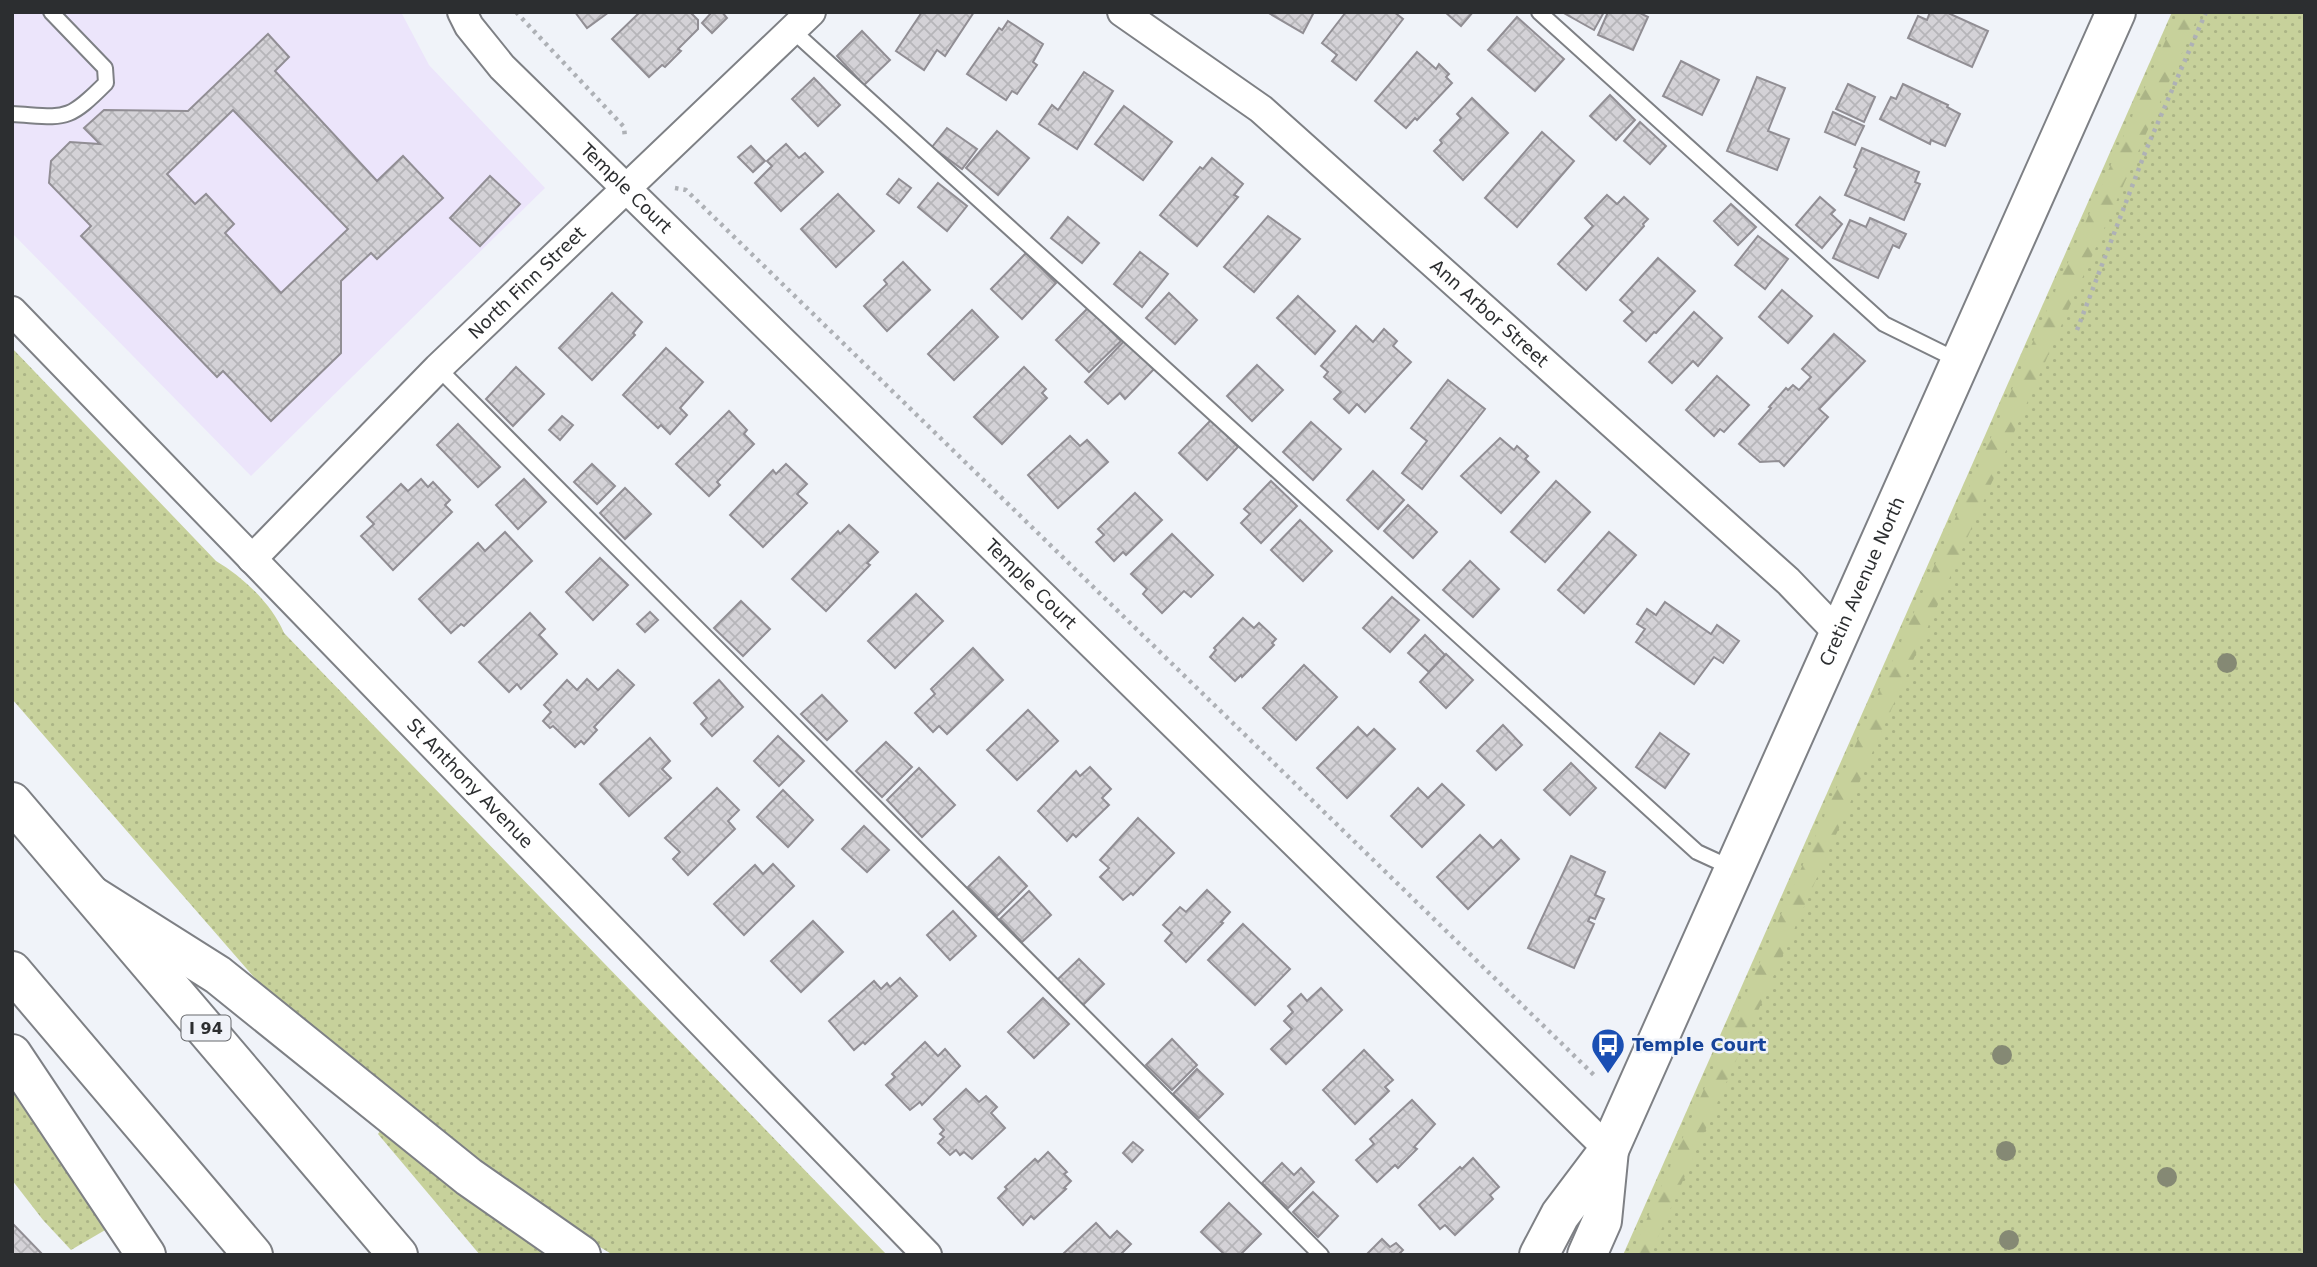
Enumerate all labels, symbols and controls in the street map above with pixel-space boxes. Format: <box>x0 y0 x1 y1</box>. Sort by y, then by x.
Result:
street label: Temple Court <box>576 138 677 237</box>
street label: North Finn Street <box>464 222 590 343</box>
street label: Ann Arbor Street <box>1426 255 1553 371</box>
street label: Cretin Avenue North <box>1815 493 1909 669</box>
street label: Temple Court <box>980 534 1081 633</box>
street label: St Anthony Avenue <box>403 714 538 852</box>
road number: I 94 <box>182 1016 230 1040</box>
bus stop icon: Temple Court <box>1589 1026 1627 1075</box>
place label: Temple Court <box>1632 1034 1767 1055</box>

